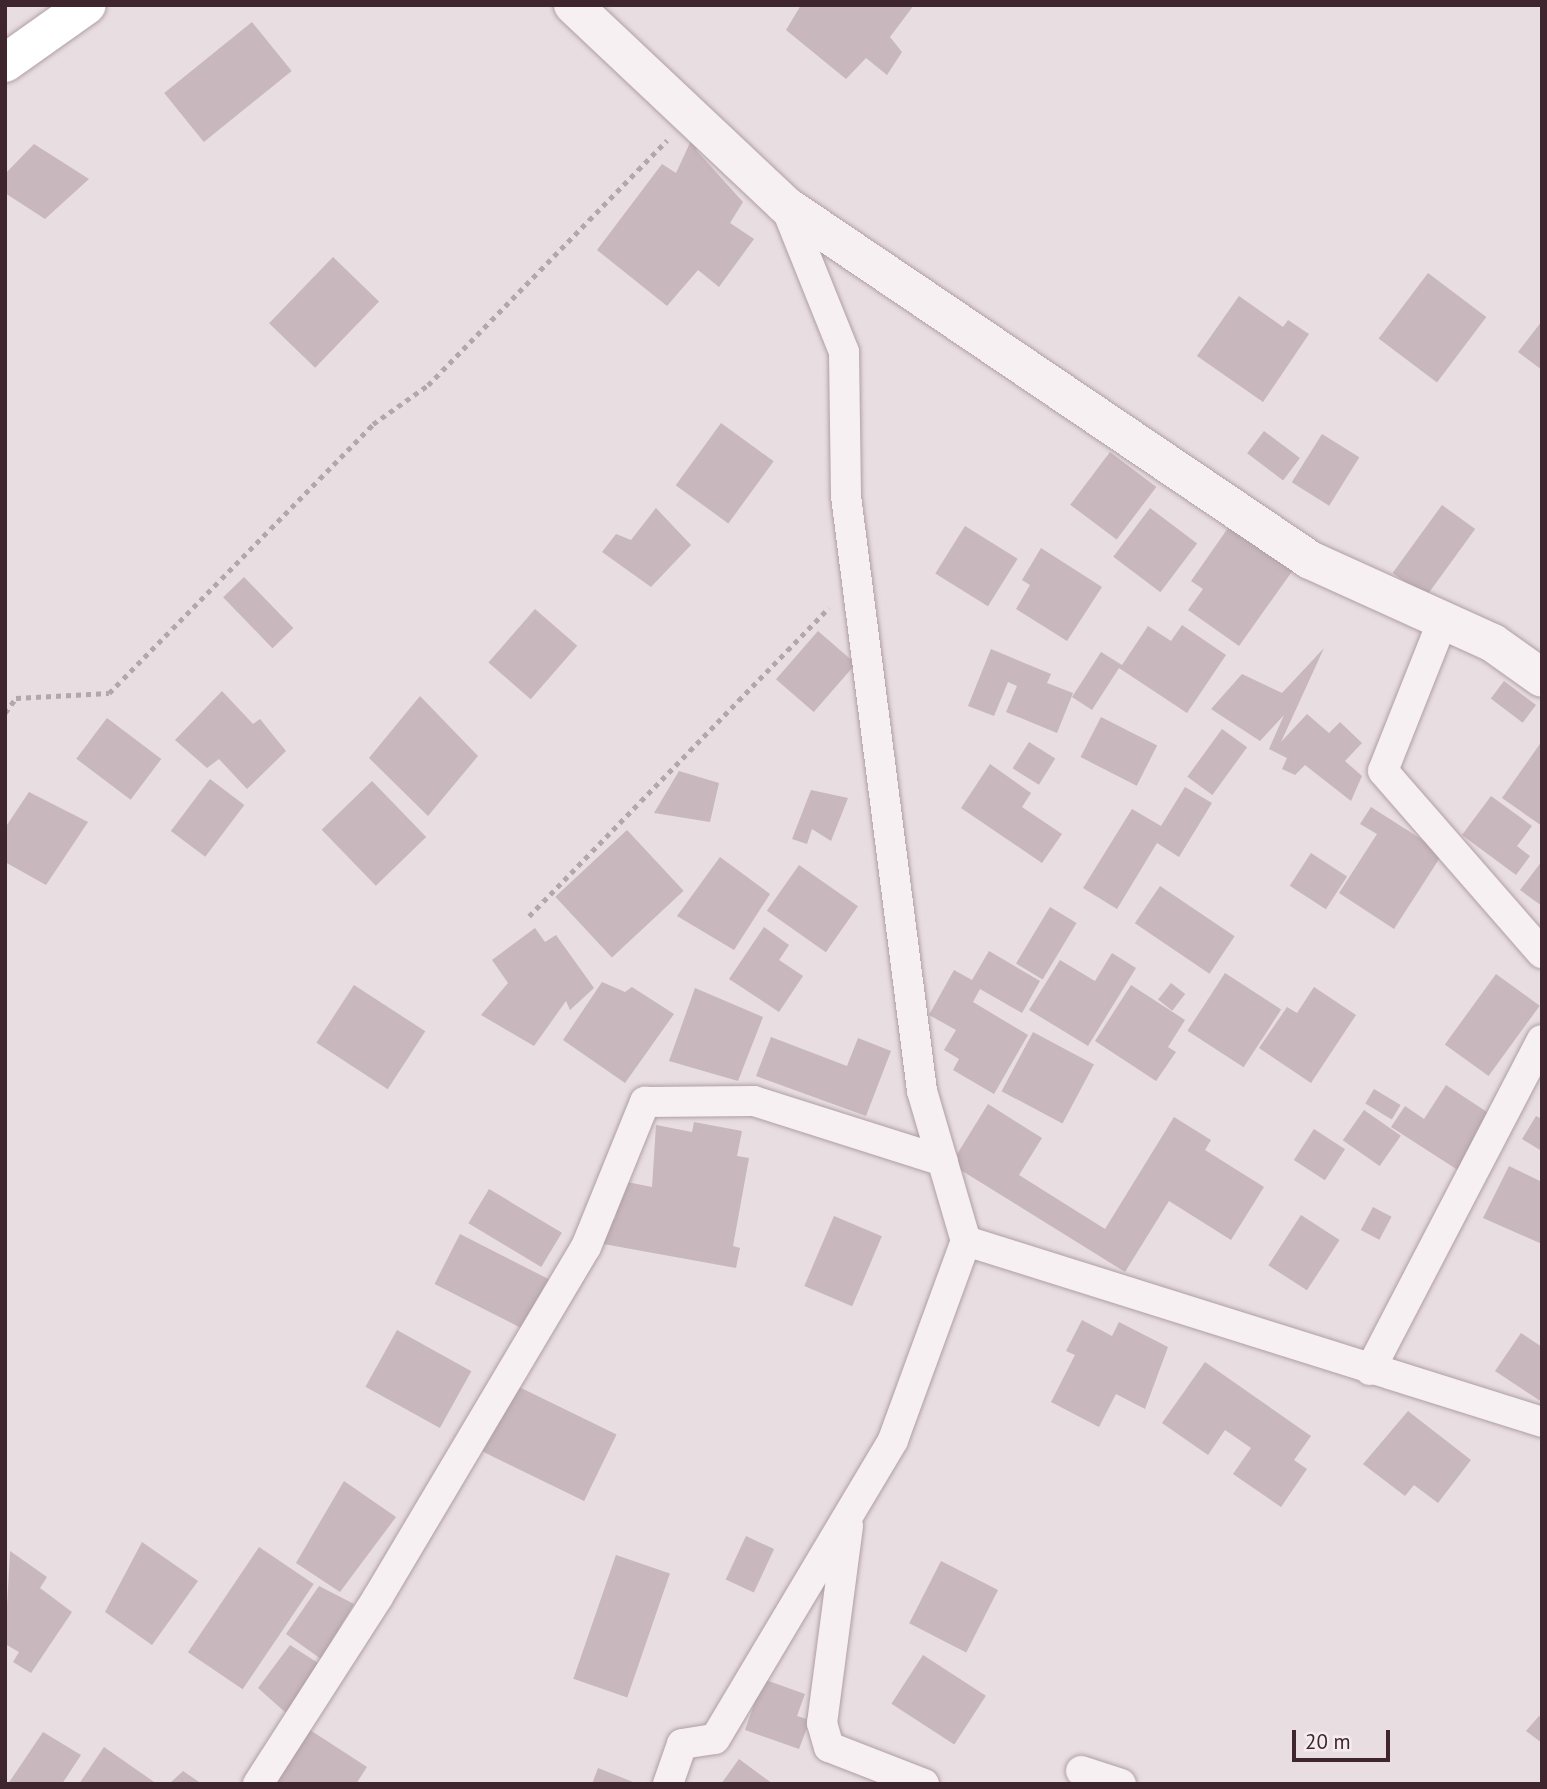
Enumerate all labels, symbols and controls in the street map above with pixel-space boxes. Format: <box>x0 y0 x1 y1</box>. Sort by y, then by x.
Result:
scale bar <box>1295 1716 1393 1760</box>
text: 20 m <box>1305 1728 1351 1755</box>

